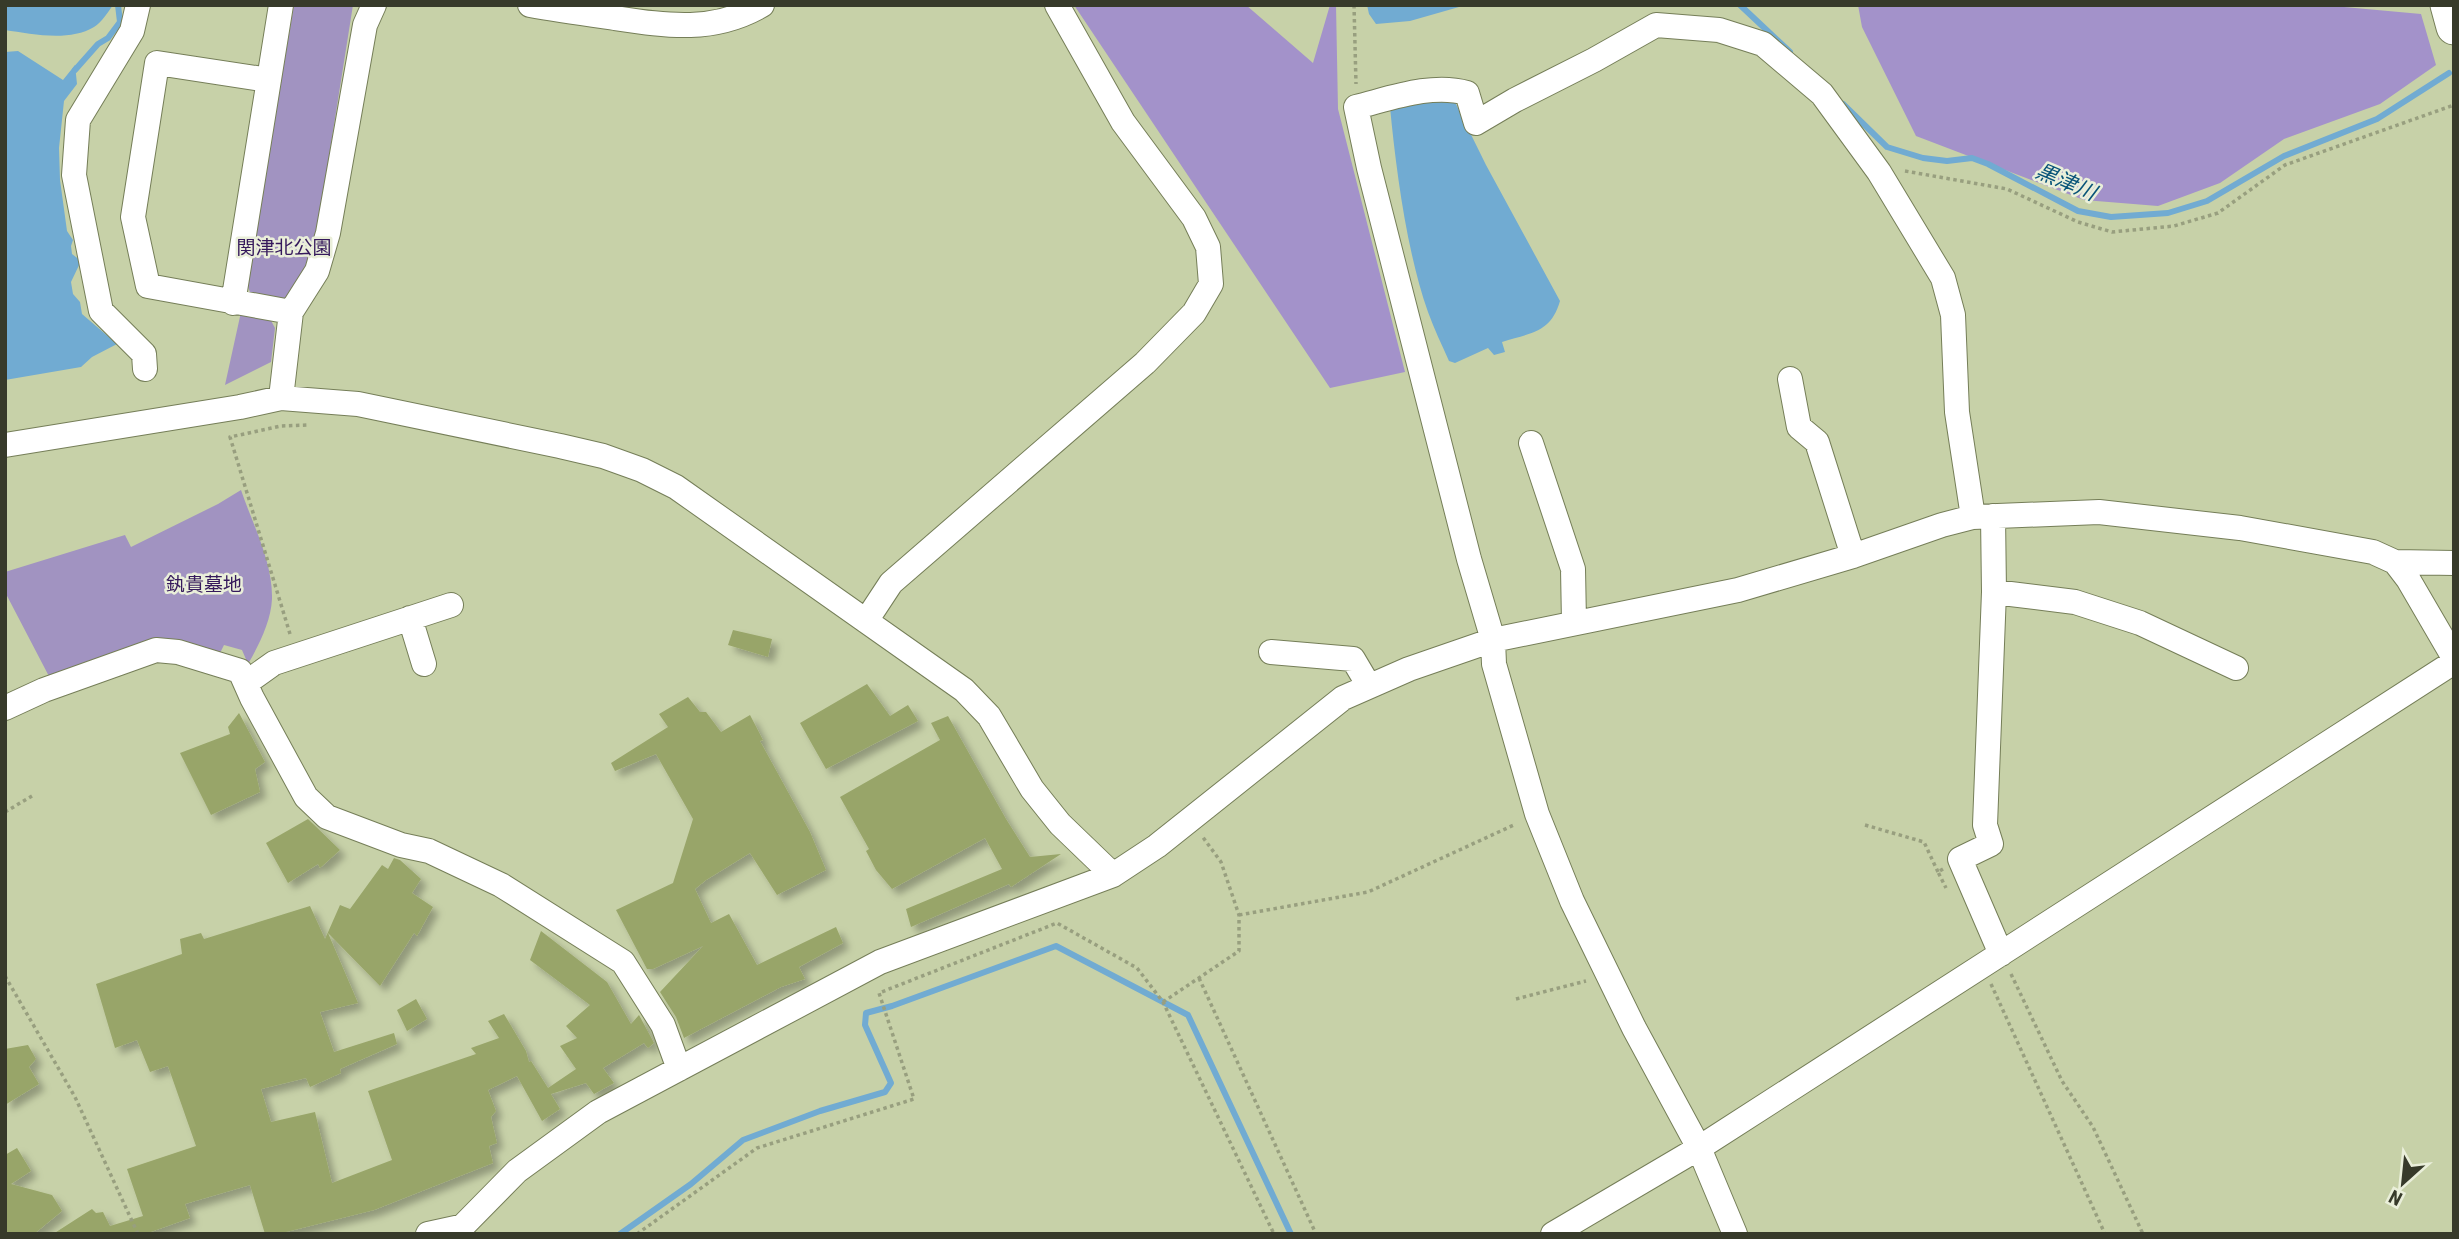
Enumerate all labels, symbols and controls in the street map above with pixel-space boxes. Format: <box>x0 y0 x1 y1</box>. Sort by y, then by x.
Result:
water label: 黒津川 <box>2032 159 2102 206</box>
park label: 関津北公園 <box>236 236 332 259</box>
park label: 釻貴墓地 <box>166 573 242 596</box>
north arrow <box>2368 1148 2438 1218</box>
text: N <box>2385 1185 2406 1211</box>

